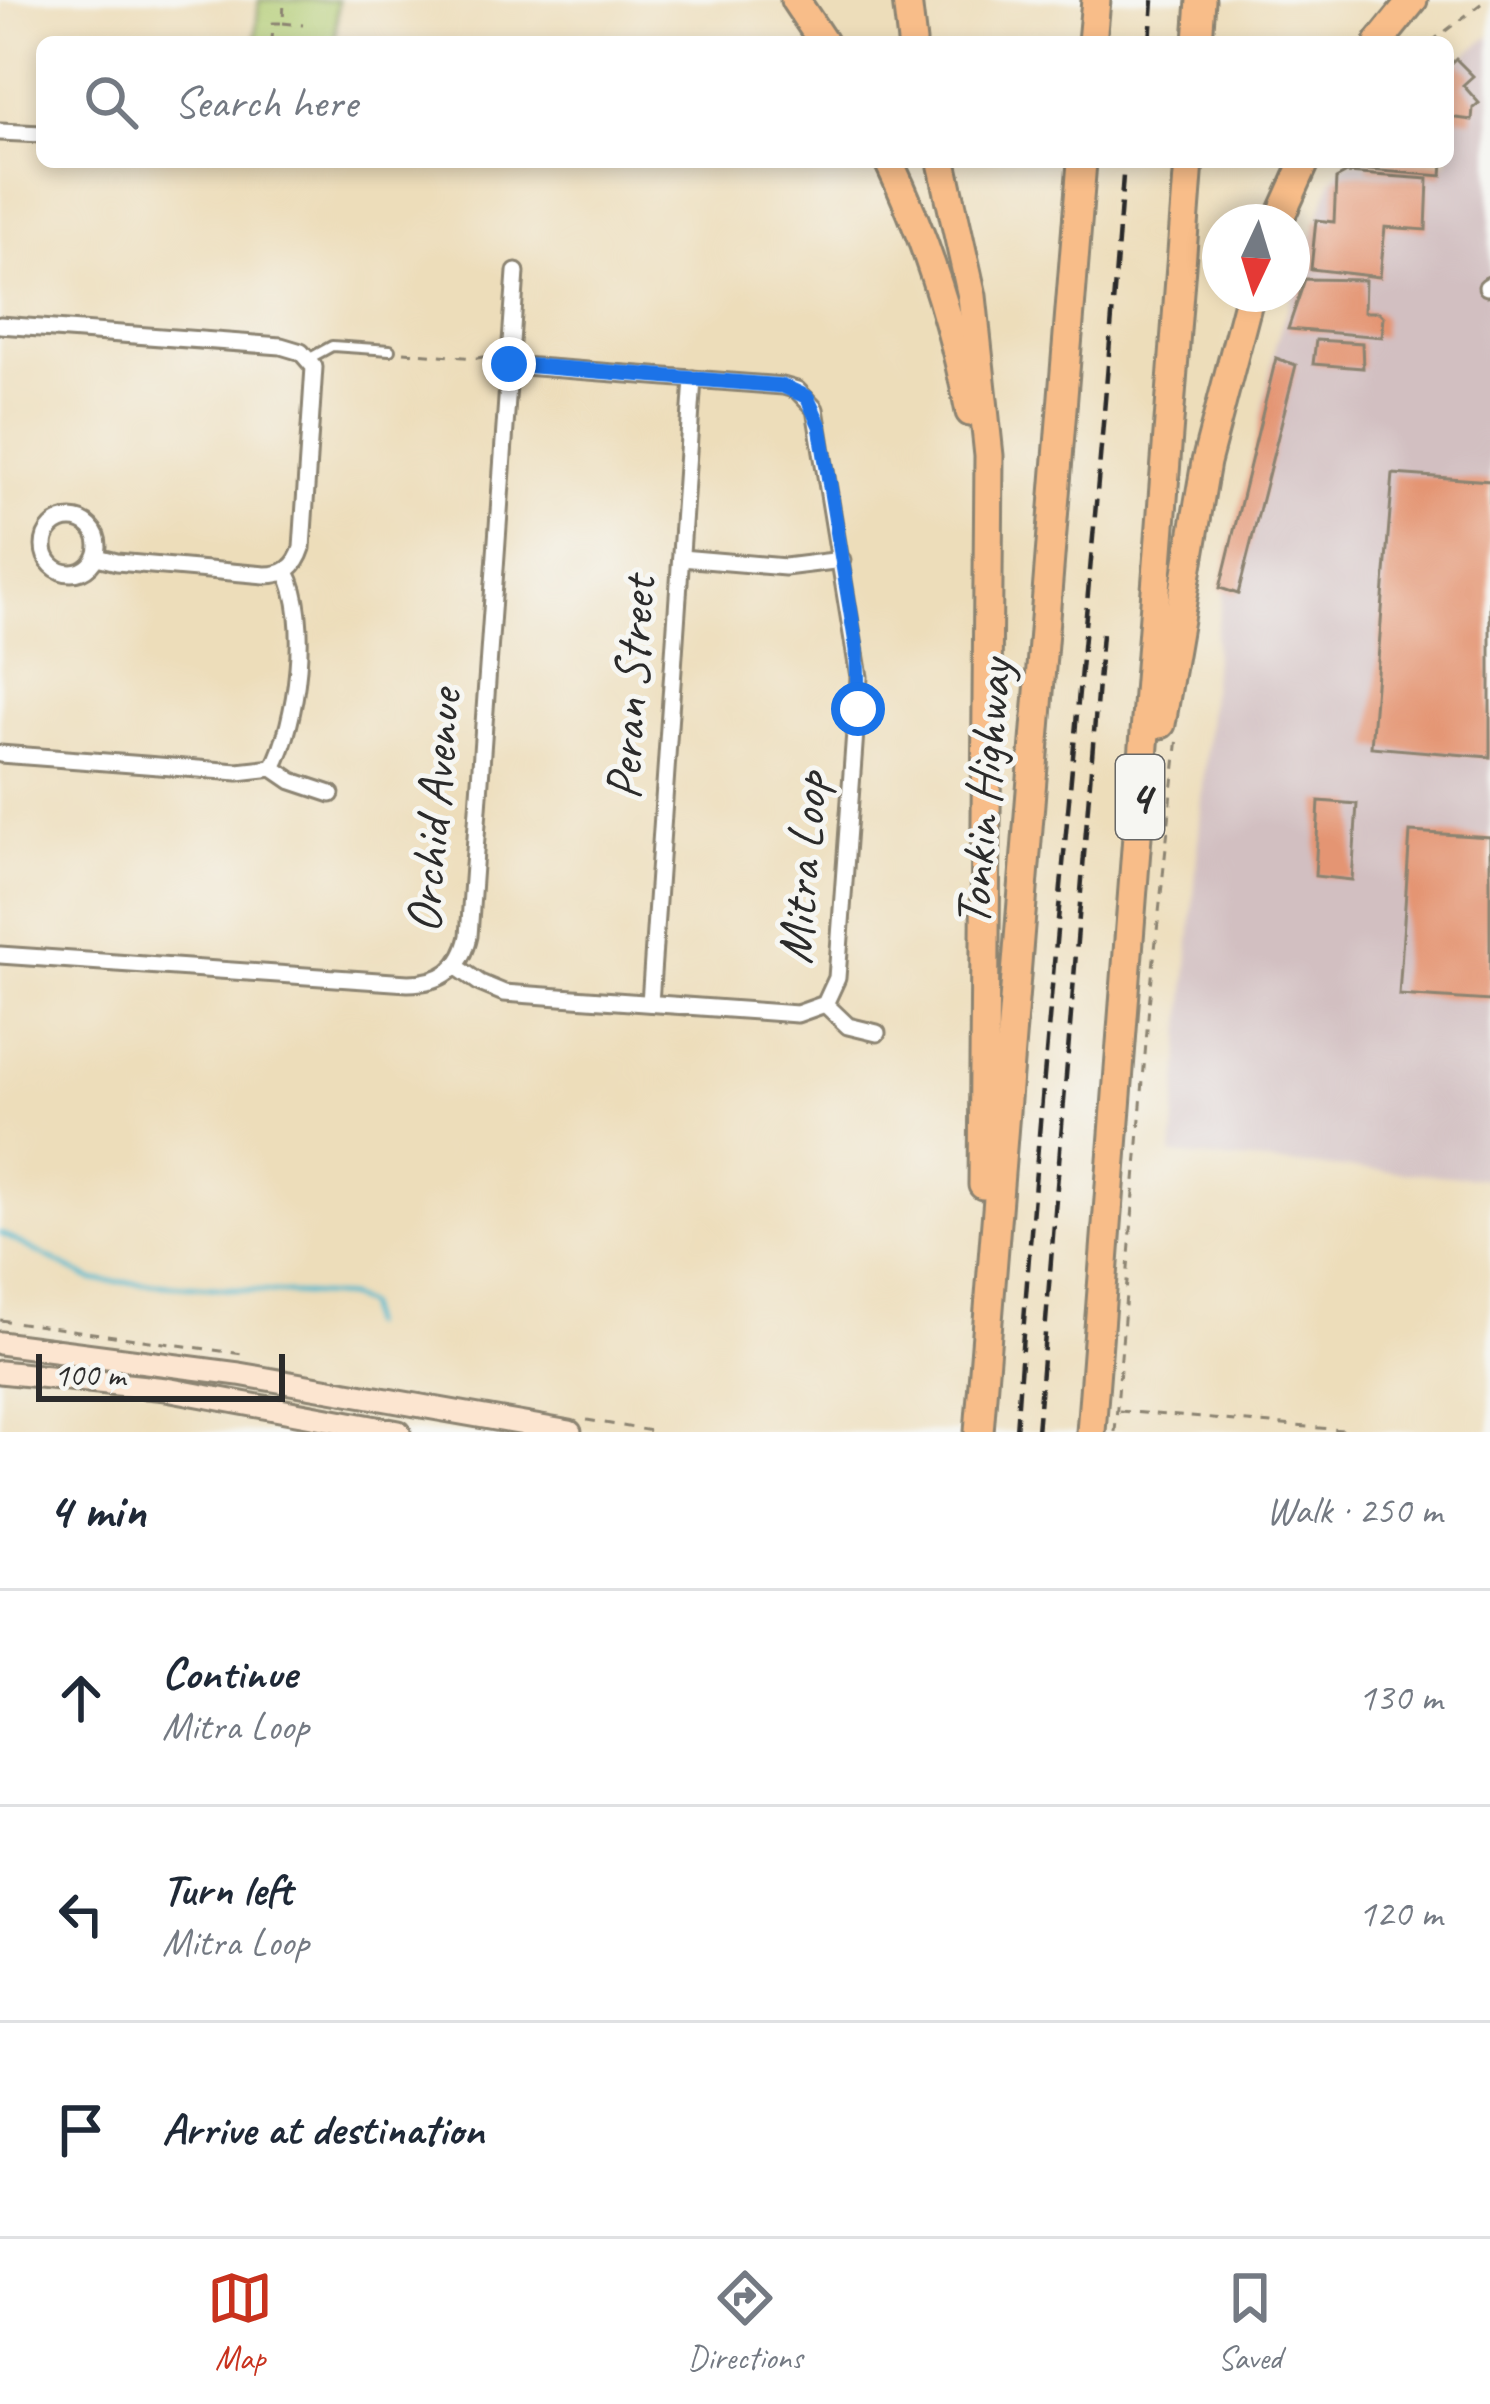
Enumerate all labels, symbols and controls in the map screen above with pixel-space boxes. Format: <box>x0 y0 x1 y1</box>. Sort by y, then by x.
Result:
search box <box>36 36 1454 168</box>
icon: search <box>78 69 144 135</box>
text: Search here <box>174 74 357 131</box>
north arrow <box>1202 204 1310 312</box>
route end <box>482 337 536 391</box>
street label: Peran Street <box>590 569 670 802</box>
street label: Tonkin Highway <box>939 653 1027 929</box>
route start <box>831 682 885 736</box>
street label: Orchid Avenue <box>390 683 476 935</box>
road number: 4 <box>1116 755 1164 839</box>
street label: Mitra Loop <box>762 767 842 966</box>
scale bar <box>36 1348 285 1401</box>
text: 100 m <box>54 1354 125 1396</box>
text: 4 min <box>48 1478 146 1542</box>
text: Walk · 250 m <box>1266 1486 1442 1535</box>
text: Continue <box>162 1645 296 1702</box>
icon: ahead <box>48 1665 114 1731</box>
text: 130 m <box>1358 1673 1442 1722</box>
text: Mitra Loop <box>162 1702 309 1751</box>
text: Turn left <box>162 1861 292 1918</box>
icon: left <box>48 1881 114 1947</box>
text: 120 m <box>1358 1889 1442 1938</box>
text: Mitra Loop <box>162 1918 309 1967</box>
icon: arrive <box>48 2097 114 2163</box>
text: Arrive at destination <box>162 2101 484 2158</box>
tab: Map <box>207 2265 273 2379</box>
tab: Directions <box>688 2265 802 2379</box>
tab: Saved <box>1217 2265 1283 2379</box>

